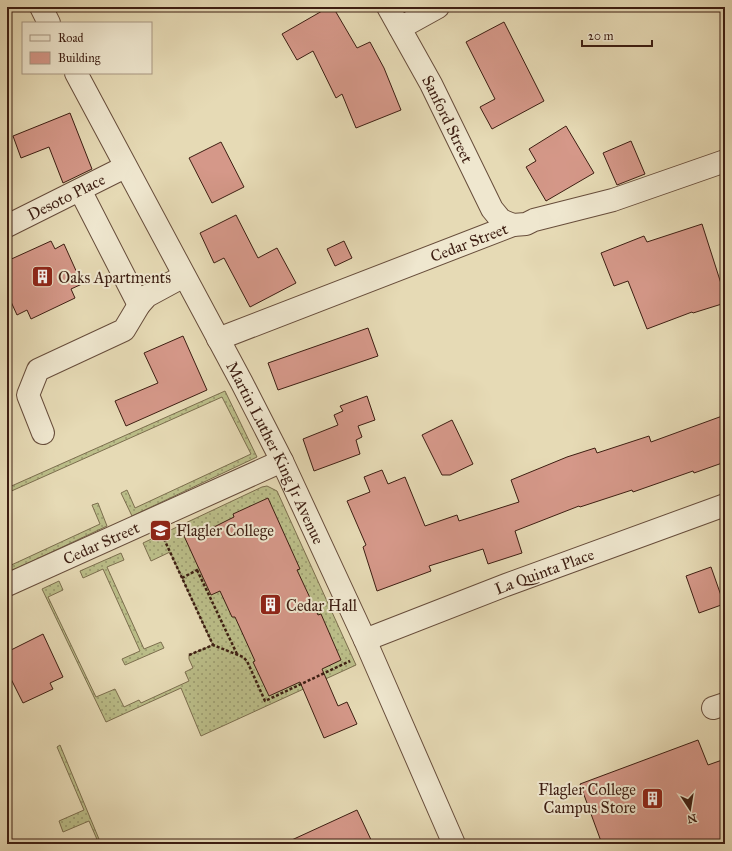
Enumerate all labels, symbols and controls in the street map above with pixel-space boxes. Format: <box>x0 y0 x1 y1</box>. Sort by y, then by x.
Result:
legend <box>22 22 152 74</box>
scale bar <box>582 22 652 48</box>
text: 20 m <box>588 29 614 43</box>
text: Road <box>58 31 84 45</box>
text: Building <box>58 51 101 66</box>
street label: Sanford Street <box>418 72 478 166</box>
street label: Desoto Place <box>24 169 108 224</box>
street label: Cedar Street <box>427 218 511 266</box>
building icon: Oaks Apartments <box>30 264 56 290</box>
place label: Oaks Apartments <box>58 268 171 287</box>
street label: Martin Luther King Jr Avenue <box>223 358 329 547</box>
street label: Cedar Street <box>60 517 142 568</box>
school or university icon: Flagler College <box>148 517 174 543</box>
place label: Flagler College <box>176 521 274 541</box>
street label: La Quinta Place <box>492 544 597 598</box>
building icon: Cedar Hall <box>257 592 283 618</box>
place label: Cedar Hall <box>286 596 358 615</box>
place label: Flagler College Campus Store <box>538 780 636 817</box>
building icon: Flagler College Campus Store <box>639 785 665 811</box>
north arrow <box>670 789 710 829</box>
text: N <box>685 811 698 826</box>

